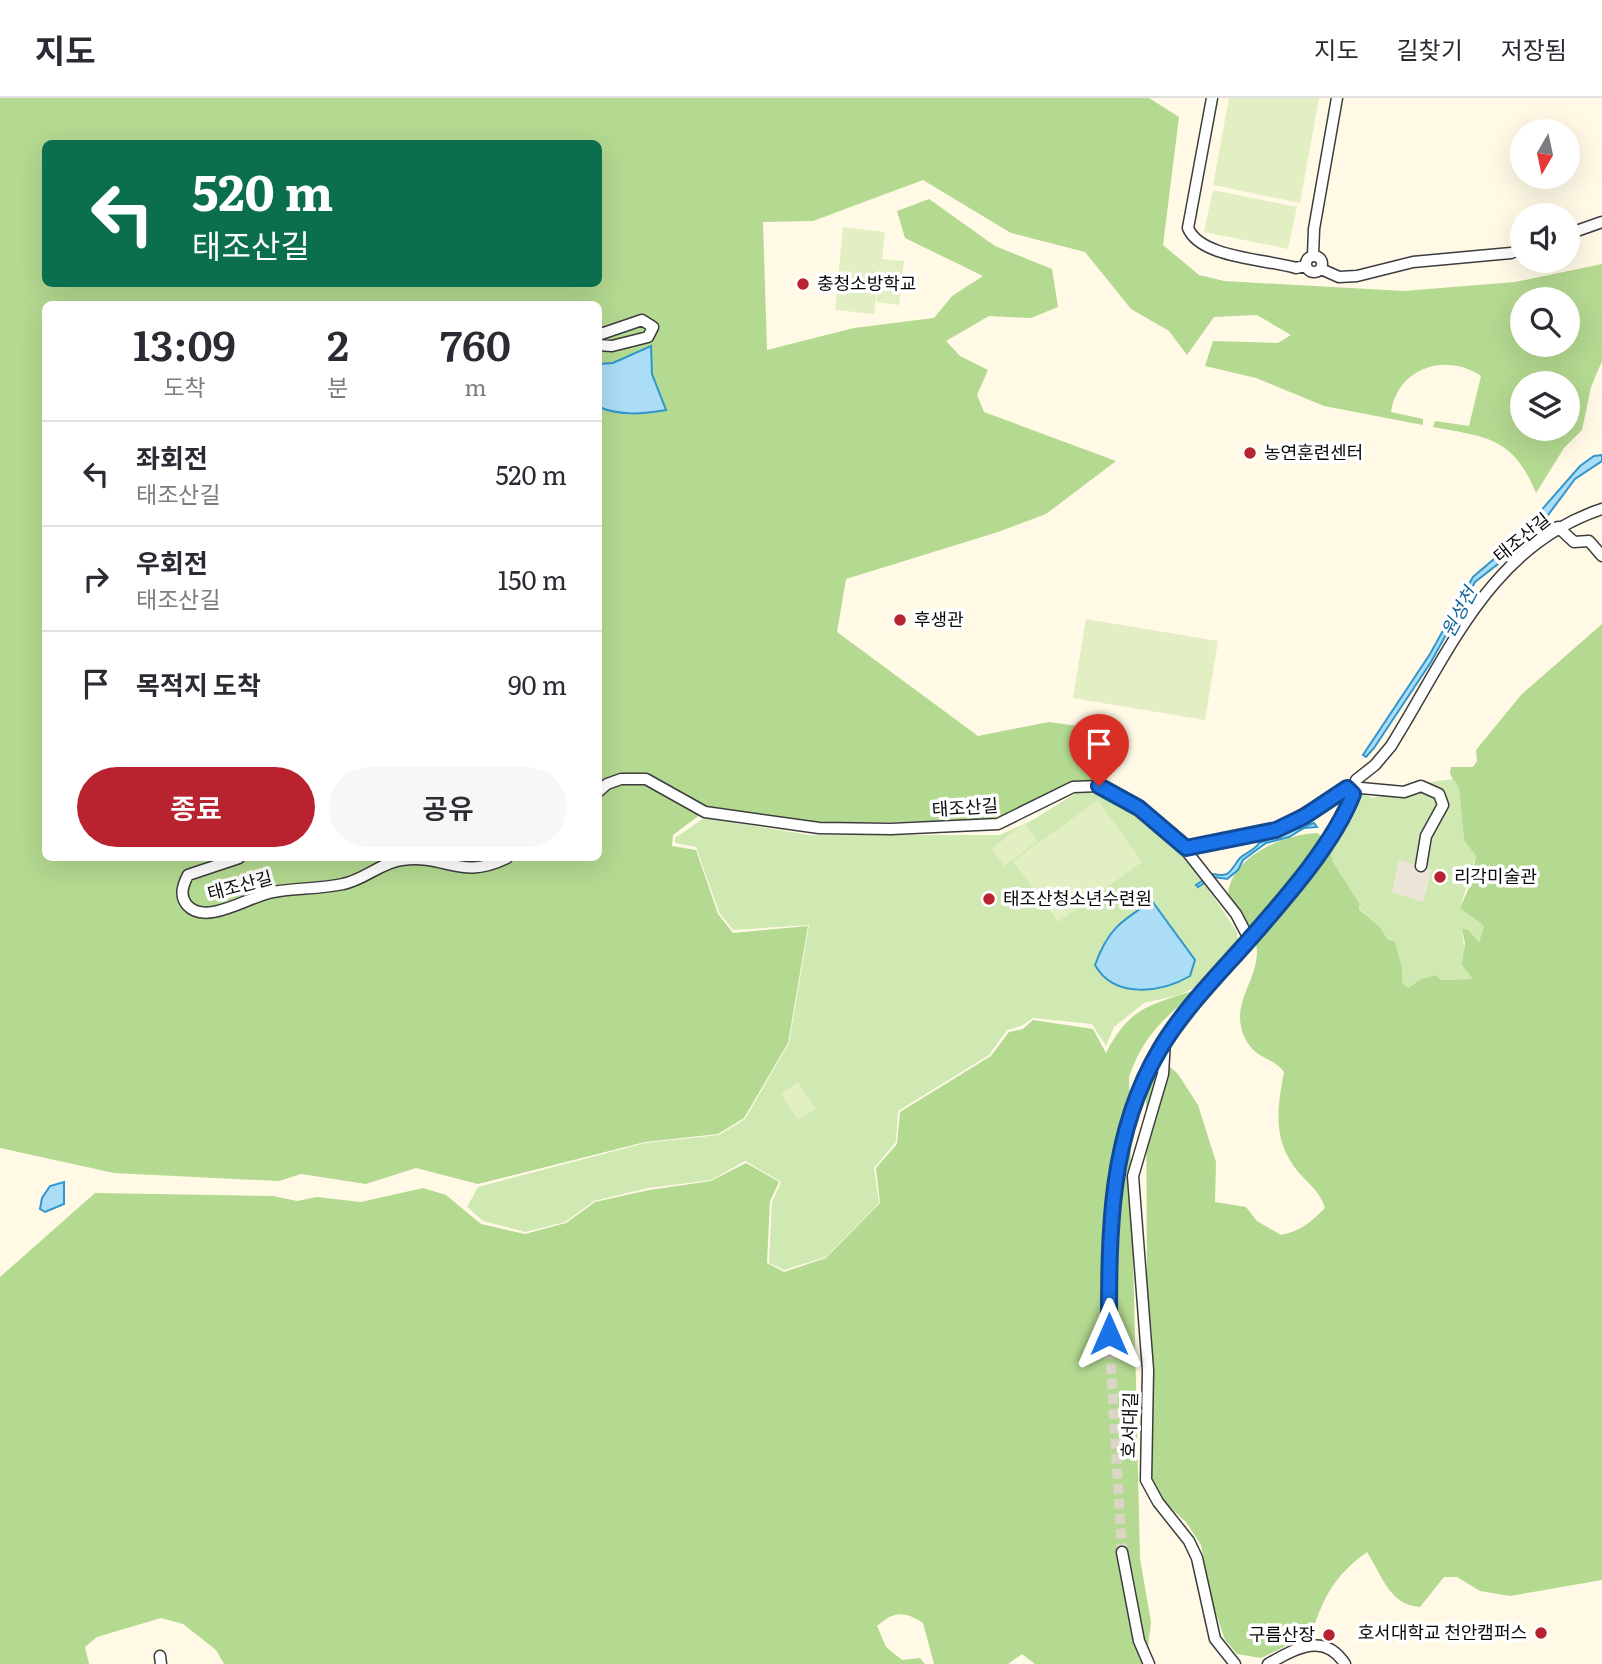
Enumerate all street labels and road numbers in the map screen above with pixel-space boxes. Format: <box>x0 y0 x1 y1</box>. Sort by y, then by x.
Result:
street label: 태조산길 <box>1487 505 1555 568</box>
street label: 태조산길 <box>931 791 999 822</box>
street label: 태조산길 <box>204 863 275 906</box>
street label: 호서대길 <box>1114 1391 1143 1459</box>

